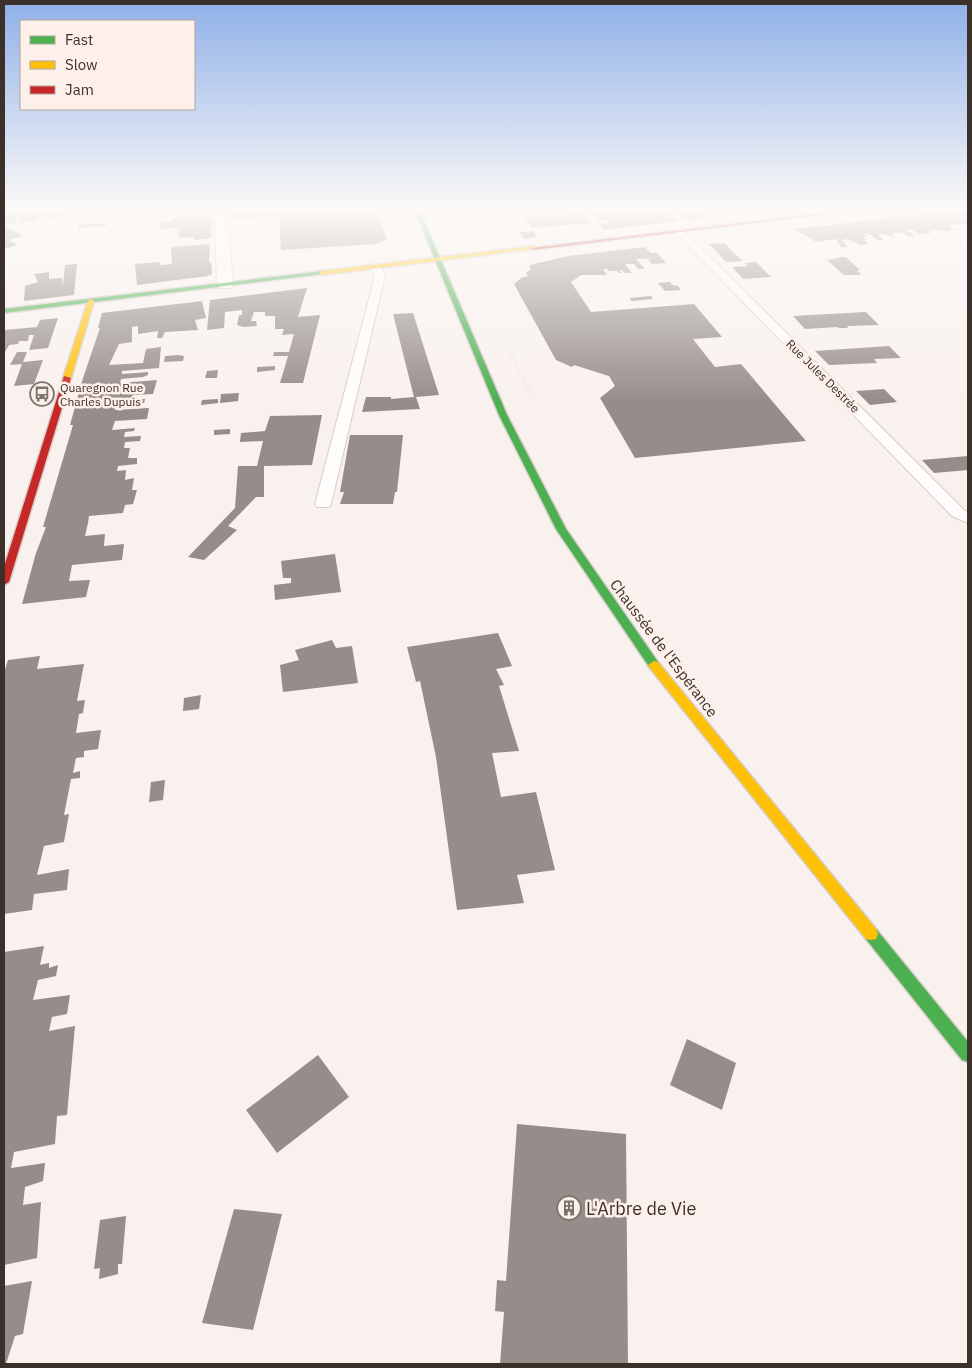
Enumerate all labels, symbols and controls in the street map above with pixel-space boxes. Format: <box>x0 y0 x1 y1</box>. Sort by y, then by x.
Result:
legend <box>20 20 195 110</box>
text: Fast <box>65 30 93 49</box>
text: Slow <box>65 55 98 74</box>
text: Jam <box>65 80 94 99</box>
street label: Rue Jules Destrée <box>783 336 863 416</box>
place label: Quaregnon Rue Charles Dupuis <box>60 380 144 409</box>
bus stop icon: Quaregnon Rue Charles Dupuis <box>29 381 55 407</box>
street label: Chaussée de l'Espérance <box>606 575 722 721</box>
building icon: L'Arbre de Vie <box>556 1195 582 1221</box>
place label: L'Arbre de Vie <box>586 1197 696 1220</box>

